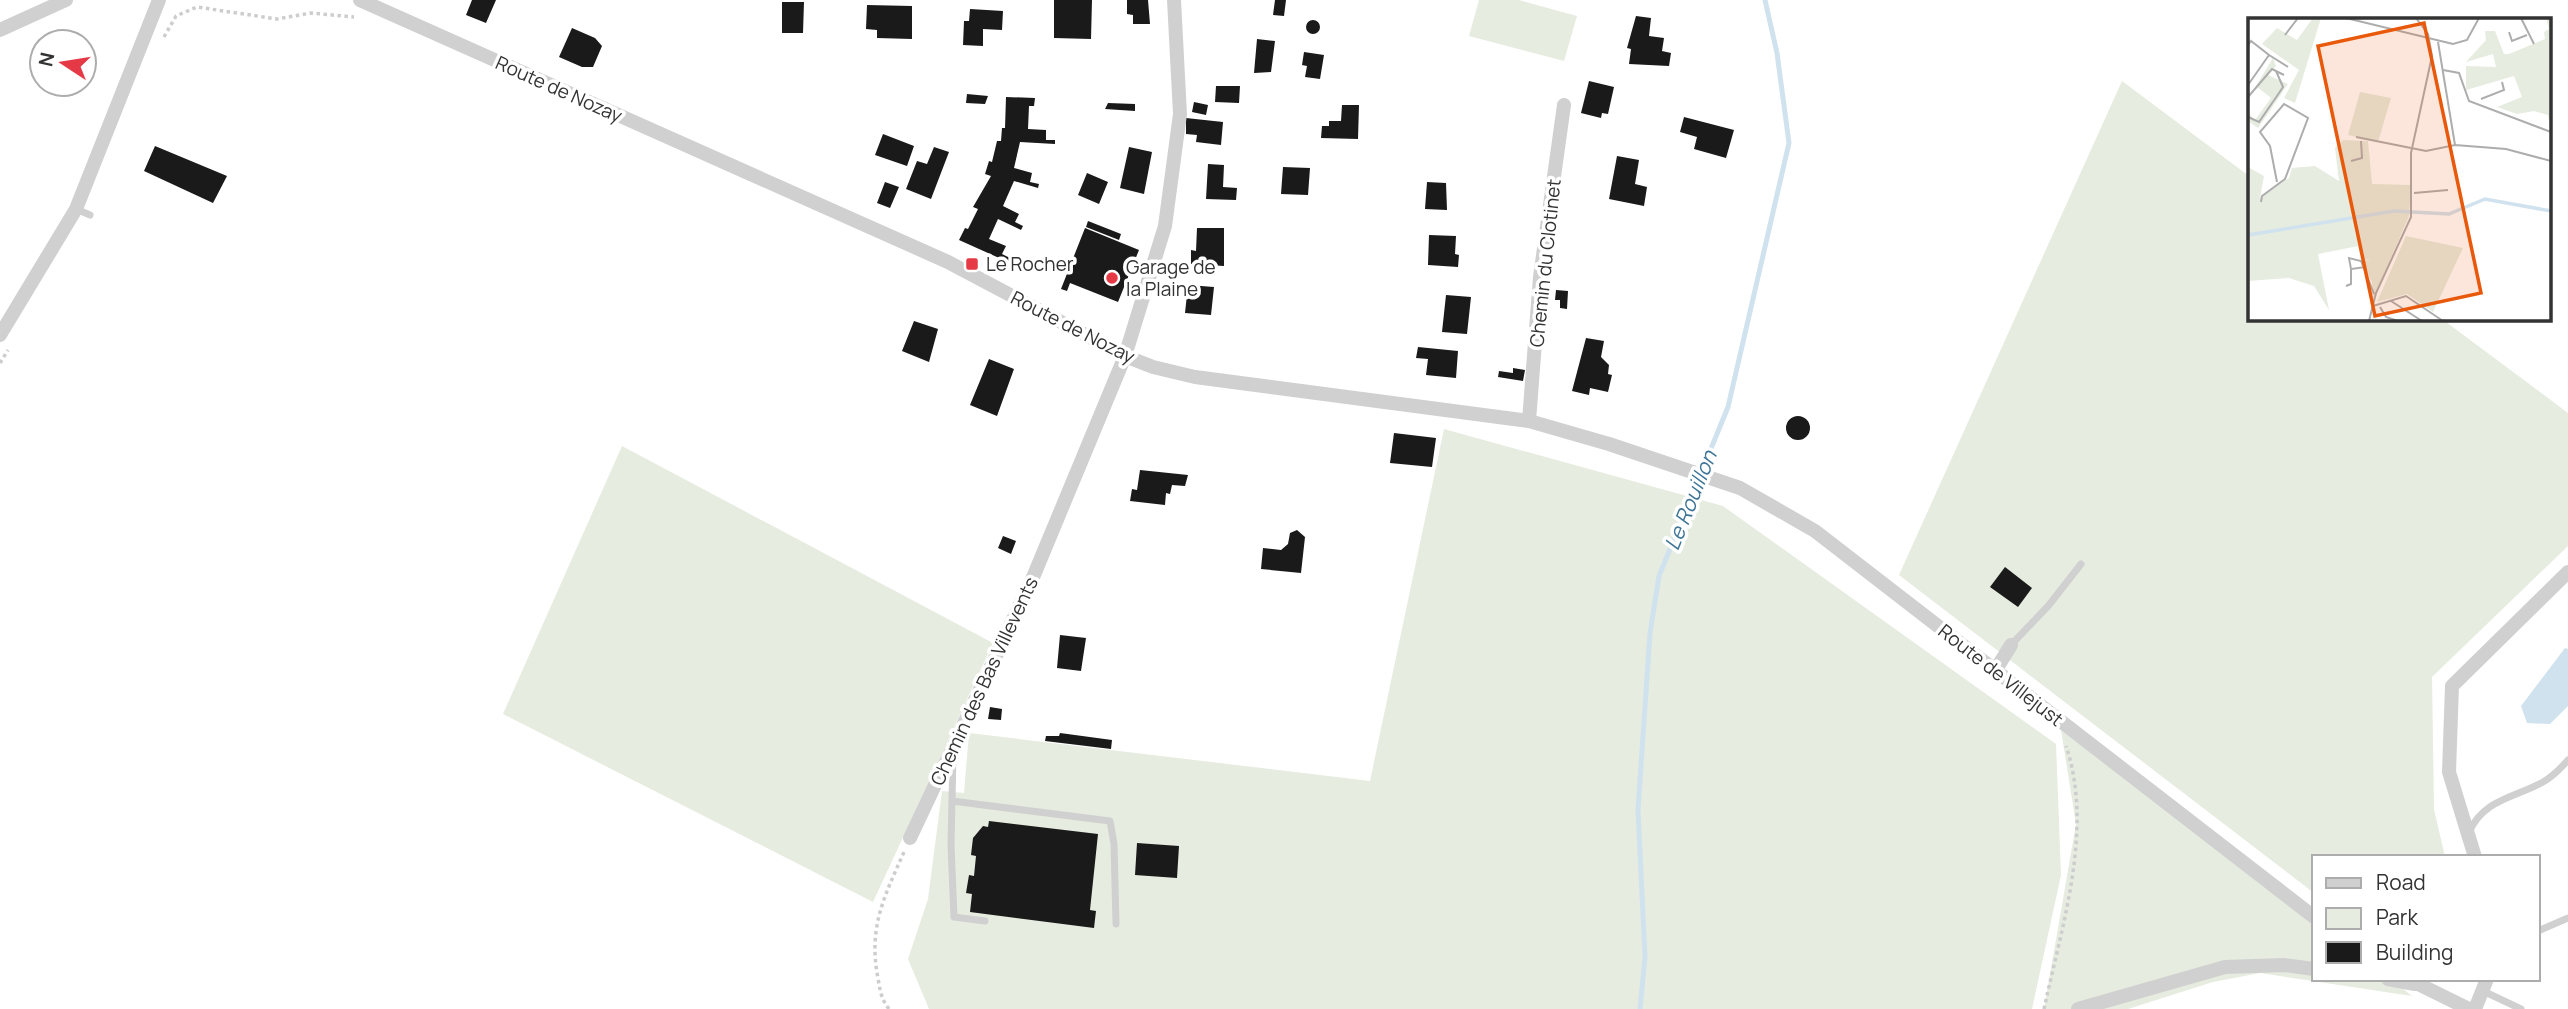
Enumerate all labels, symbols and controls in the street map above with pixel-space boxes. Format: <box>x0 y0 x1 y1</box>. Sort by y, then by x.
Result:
inset map <box>2248 18 2550 320</box>
north arrow <box>28 28 98 98</box>
street label: Route de Nozay <box>492 49 626 129</box>
text: N <box>32 50 61 69</box>
street label: Chemin du Clotinet <box>1523 178 1567 348</box>
place label: Le Rocher <box>986 251 1074 277</box>
place label: Garage de la Plaine <box>1126 254 1216 302</box>
marker: Le Rocher <box>964 256 980 272</box>
marker: Garage de la Plaine <box>1104 270 1120 286</box>
street label: Route de Nozay <box>1006 285 1140 369</box>
water label: Le Rouillon <box>1657 445 1723 554</box>
street label: Chemin des Bas Villevents <box>924 572 1044 790</box>
street label: Route de Villejust <box>1933 618 2069 732</box>
legend <box>2312 855 2540 981</box>
text: Road <box>2376 868 2426 896</box>
text: Park <box>2376 903 2418 931</box>
text: Building <box>2376 938 2453 966</box>

